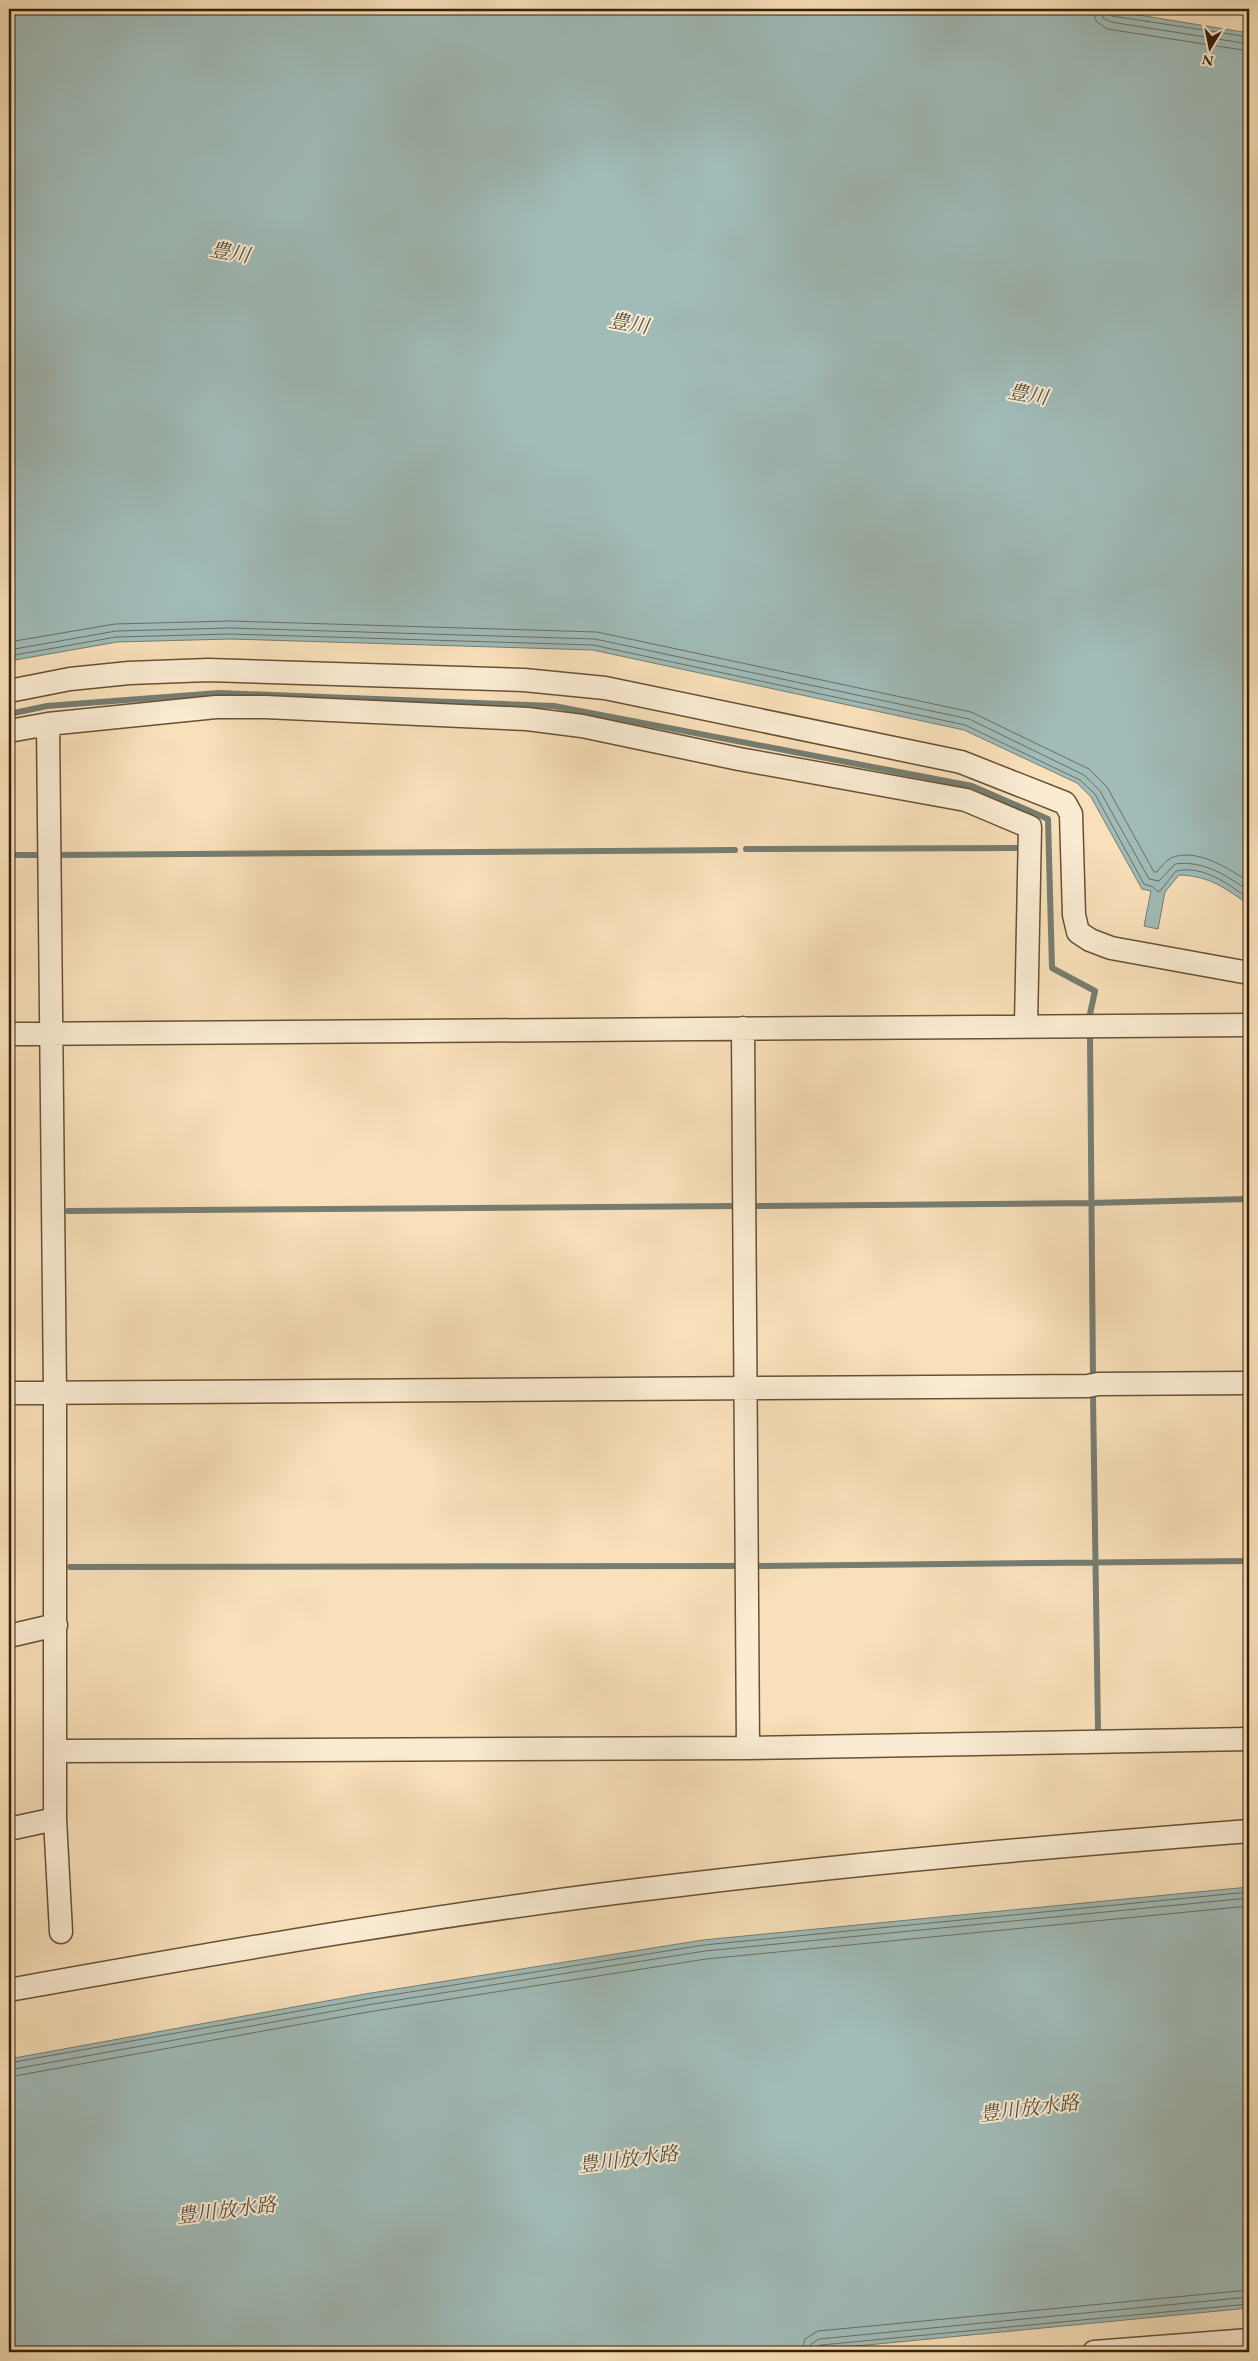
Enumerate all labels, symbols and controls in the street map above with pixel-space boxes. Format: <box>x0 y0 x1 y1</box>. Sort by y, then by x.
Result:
north arrow <box>1186 22 1236 72</box>
text: N <box>1200 51 1215 71</box>
water label: 豊川 <box>208 236 254 269</box>
water label: 豊川 <box>607 307 653 340</box>
water label: 豊川 <box>1006 378 1052 411</box>
water label: 豊川放水路 <box>978 2089 1082 2127</box>
water label: 豊川放水路 <box>577 2140 681 2178</box>
water label: 豊川放水路 <box>175 2191 279 2229</box>

